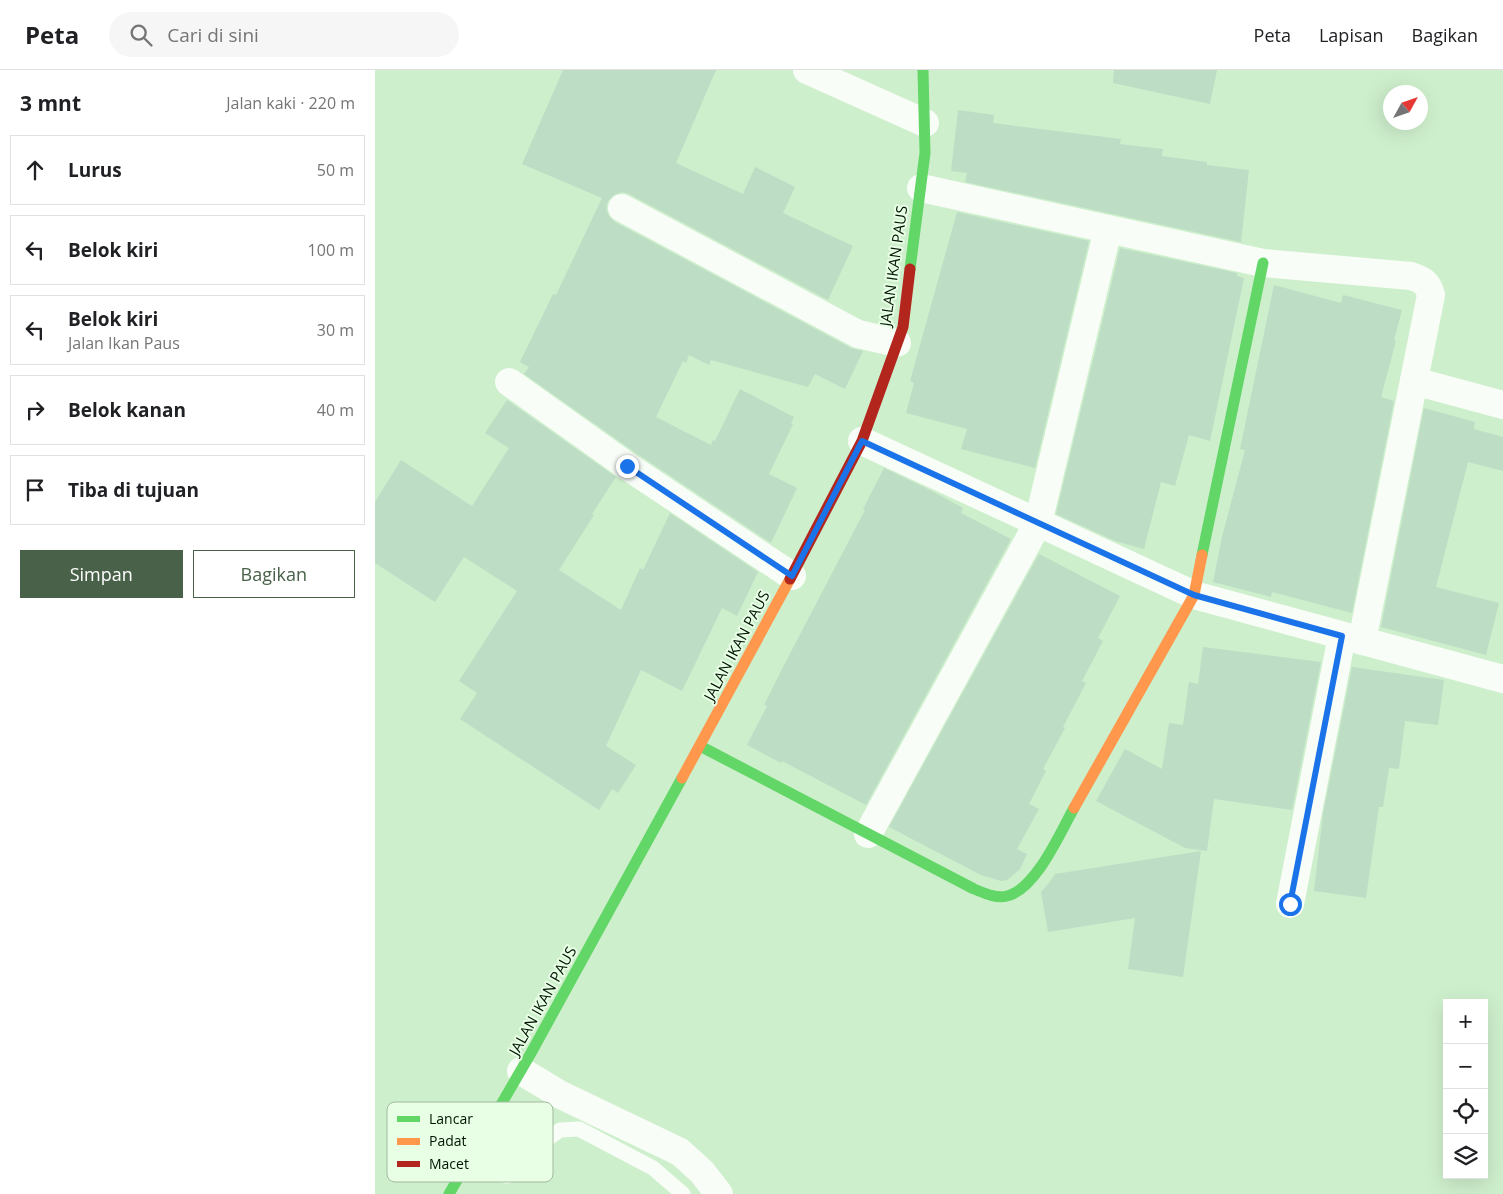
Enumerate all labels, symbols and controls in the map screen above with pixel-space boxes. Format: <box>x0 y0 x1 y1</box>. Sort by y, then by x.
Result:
search box <box>109 12 459 57</box>
text: Peta <box>25 18 79 51</box>
icon: search <box>127 21 155 49</box>
text: Cari di sini <box>167 22 259 48</box>
text: Peta <box>1254 23 1291 47</box>
text: Lapisan <box>1319 23 1384 47</box>
text: Bagikan <box>1412 23 1478 47</box>
north arrow <box>1383 85 1428 130</box>
text: 3 mnt <box>20 89 81 117</box>
text: Jalan kaki · 220 m <box>226 92 355 114</box>
icon: ahead <box>21 156 49 184</box>
text: Lurus <box>68 157 122 183</box>
text: 50 m <box>317 159 354 181</box>
street label: JALAN IKAN PAUS <box>874 204 911 330</box>
icon: left <box>21 236 49 264</box>
text: Belok kiri <box>68 237 158 263</box>
text: 100 m <box>308 239 354 261</box>
text: Belok kiri <box>68 306 158 332</box>
icon: left <box>21 316 49 344</box>
text: 30 m <box>317 319 354 341</box>
text: Jalan Ikan Paus <box>68 332 180 354</box>
icon: right <box>21 396 49 424</box>
text: Belok kanan <box>68 397 186 423</box>
text: 40 m <box>317 399 354 421</box>
route end <box>616 455 639 478</box>
icon: arrive <box>21 476 49 504</box>
text: Tiba di tujuan <box>68 477 199 503</box>
button: Simpan <box>20 550 183 598</box>
button: Bagikan <box>193 550 355 598</box>
street label: JALAN IKAN PAUS <box>698 587 774 706</box>
route start <box>1279 893 1302 916</box>
street label: JALAN IKAN PAUS <box>503 942 580 1060</box>
map controls <box>1443 999 1488 1179</box>
button: + <box>1443 999 1488 1044</box>
button: − <box>1443 1044 1488 1089</box>
button: locate <box>1443 1089 1488 1134</box>
legend <box>387 1102 553 1182</box>
text: Lancar <box>429 1109 473 1128</box>
text: Padat <box>429 1131 467 1150</box>
button: layers <box>1443 1134 1488 1179</box>
text: Macet <box>429 1154 469 1173</box>

